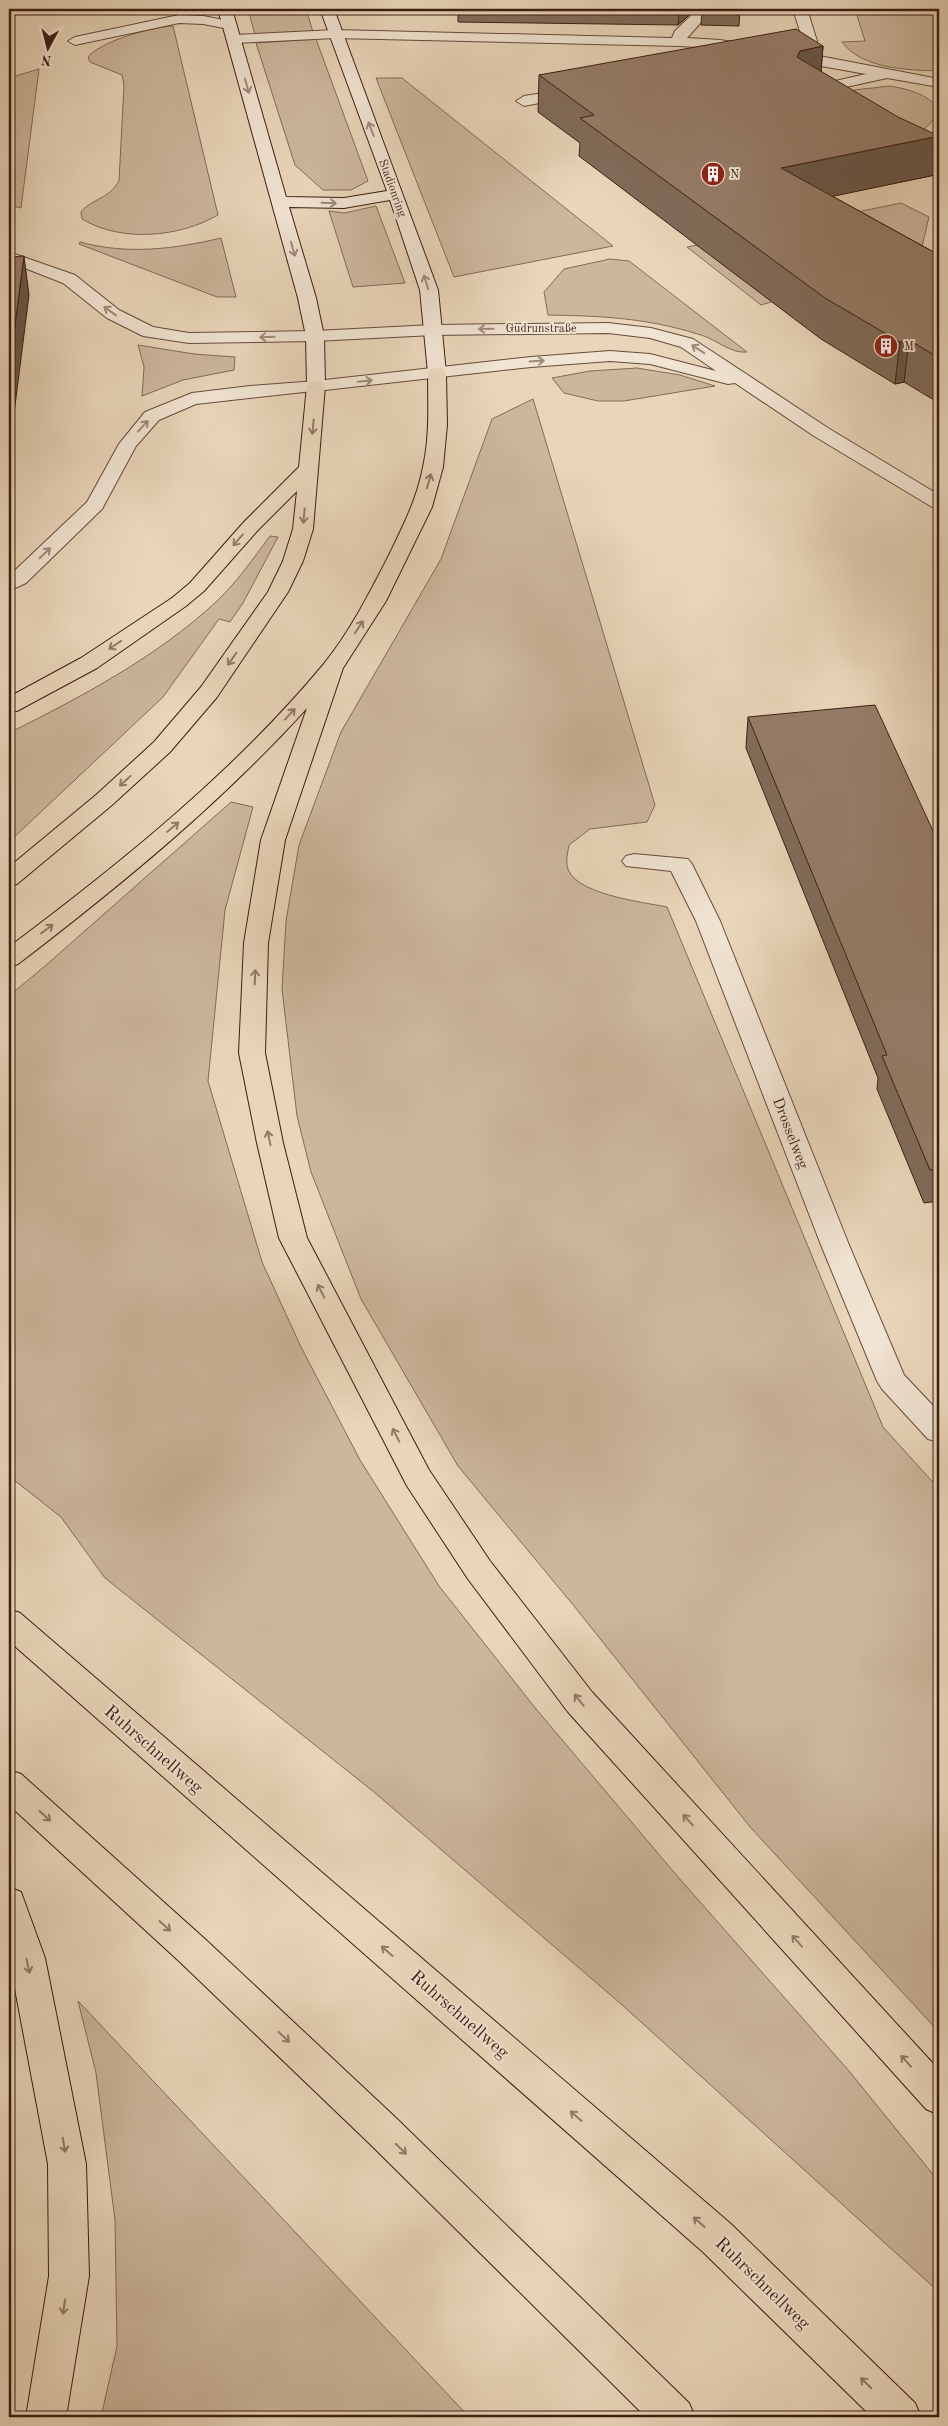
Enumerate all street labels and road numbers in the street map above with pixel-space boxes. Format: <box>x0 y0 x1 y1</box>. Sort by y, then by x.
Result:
street label: Stadionring <box>376 158 408 219</box>
street label: Gudrunstraße <box>505 323 577 335</box>
street label: Drosselweg <box>769 1096 810 1171</box>
street label: Ruhrschnellweg <box>101 1702 206 1797</box>
street label: Ruhrschnellweg <box>407 1967 512 2062</box>
street label: Ruhrschnellweg <box>711 2234 813 2333</box>

